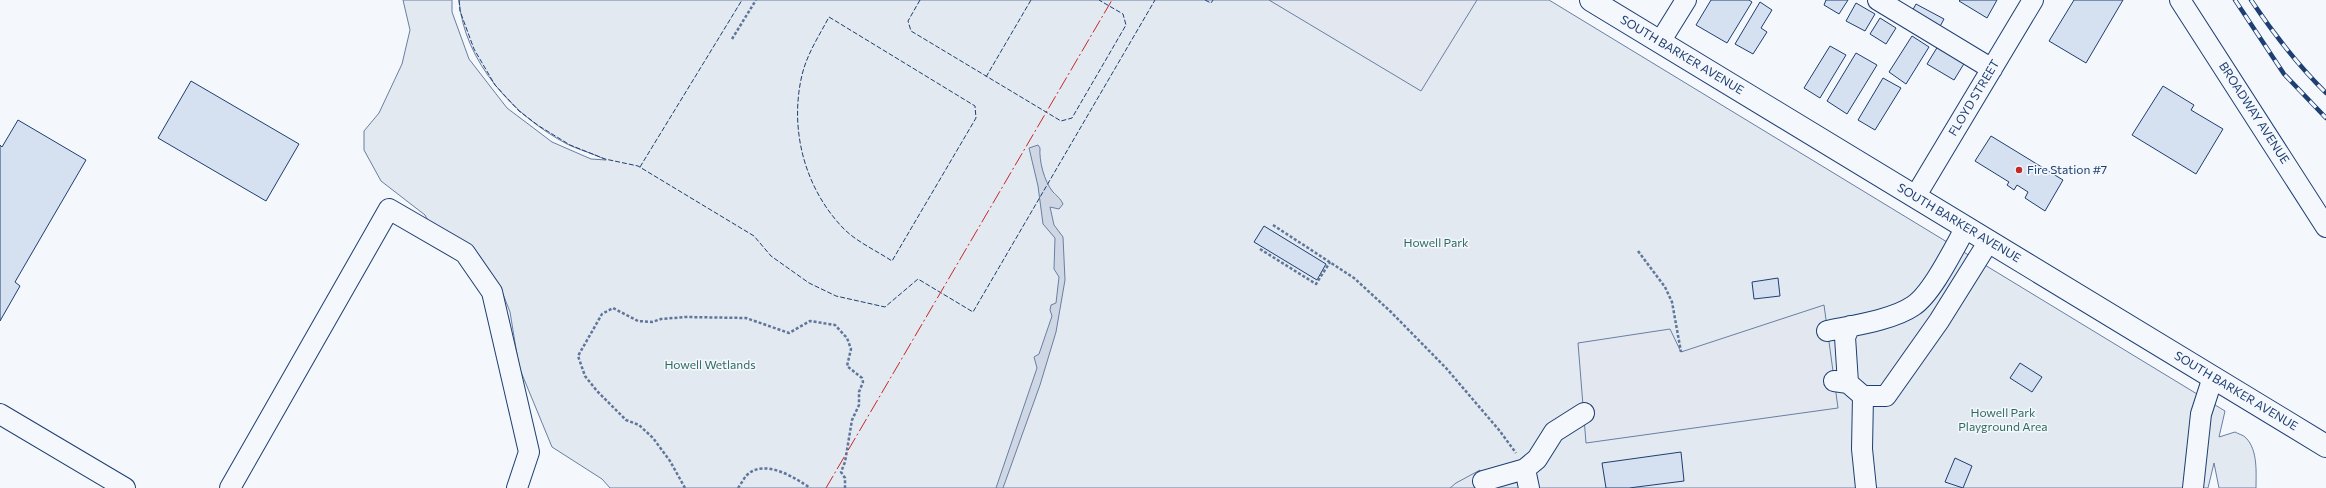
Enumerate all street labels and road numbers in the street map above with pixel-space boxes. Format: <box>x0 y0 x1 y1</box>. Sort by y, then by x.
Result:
street label: SOUTH BARKER AVENUE <box>1618 12 1747 97</box>
street label: FLOYD STREET <box>1945 57 2002 138</box>
street label: BROADWAY AVENUE <box>2217 59 2293 166</box>
street label: SOUTH BARKER AVENUE <box>1895 180 2024 265</box>
street label: SOUTH BARKER AVENUE <box>2172 348 2301 433</box>

